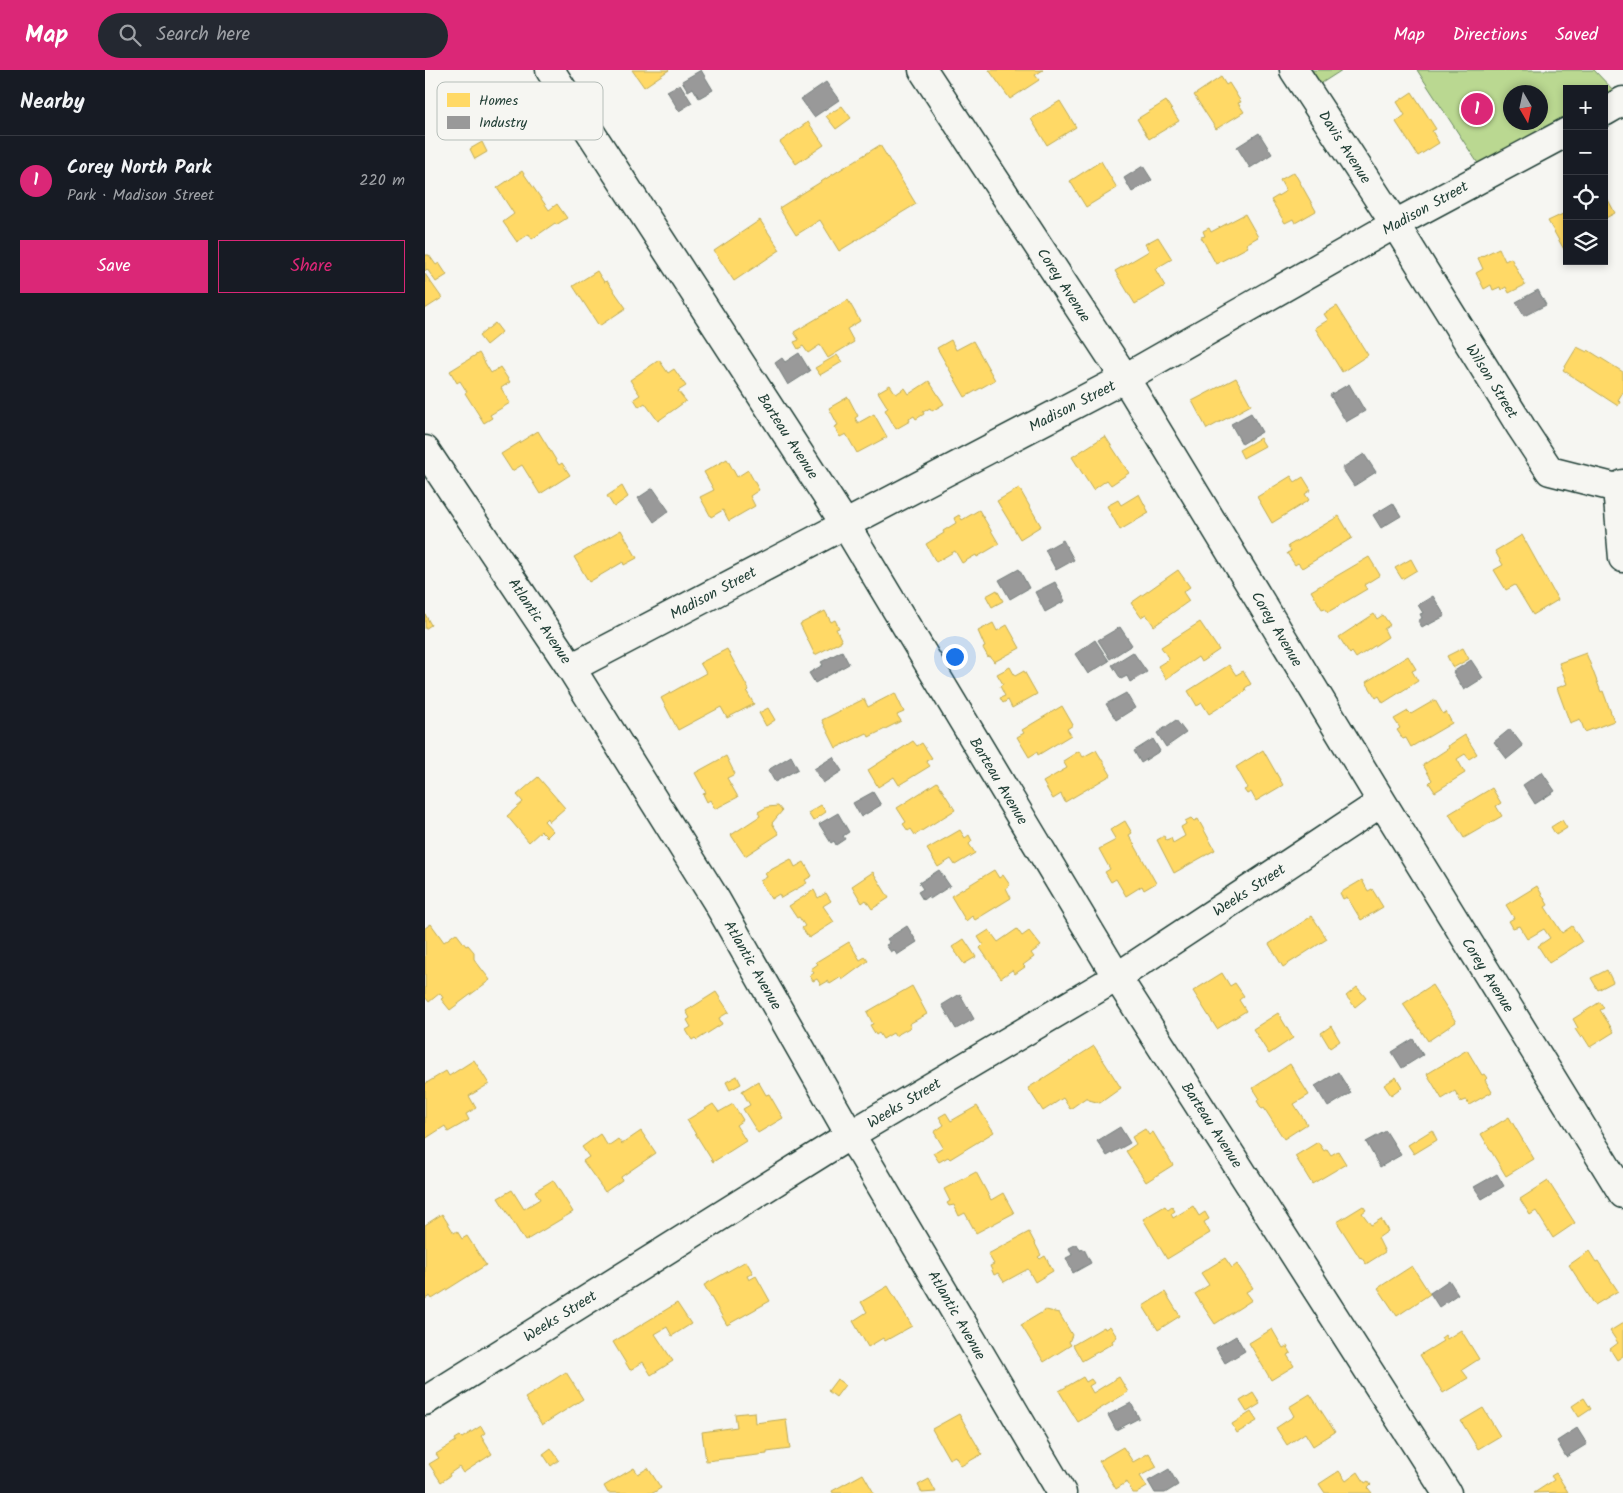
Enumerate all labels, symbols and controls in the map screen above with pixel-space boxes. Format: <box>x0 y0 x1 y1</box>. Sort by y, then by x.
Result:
search box <box>98 13 448 58</box>
text: Map <box>25 16 68 55</box>
text: Search here <box>156 20 250 50</box>
icon: search <box>116 21 144 49</box>
text: Map <box>1393 21 1425 50</box>
text: Directions <box>1453 21 1527 50</box>
text: Saved <box>1555 21 1598 50</box>
legend <box>437 82 603 140</box>
north arrow <box>1503 85 1548 130</box>
map controls <box>1563 85 1608 265</box>
button: + <box>1563 85 1608 130</box>
text: Nearby <box>20 86 85 119</box>
text: Homes <box>479 90 518 112</box>
pin: 1 <box>1461 90 1493 128</box>
street label: Davis Avenue <box>1311 106 1377 189</box>
text: Industry <box>479 112 528 134</box>
button: − <box>1563 130 1608 175</box>
text: Corey North Park <box>67 153 211 183</box>
text: 1 <box>34 168 38 193</box>
text: 220 m <box>359 168 405 193</box>
street label: Madison Street <box>1378 175 1473 242</box>
button: locate <box>1563 175 1608 220</box>
text: Park · Madison Street <box>67 183 214 208</box>
button: layers <box>1563 220 1608 265</box>
button: Save <box>20 240 208 293</box>
button: Share <box>218 240 405 293</box>
street label: Corey Avenue <box>1030 243 1096 328</box>
street label: Wilson Street <box>1459 339 1524 424</box>
street label: Madison Street <box>1025 375 1120 439</box>
street label: Barteau Avenue <box>750 389 824 485</box>
street label: Madison Street <box>666 561 761 627</box>
street label: Atlantic Avenue <box>501 573 577 670</box>
street label: Corey Avenue <box>1244 587 1308 672</box>
your location <box>942 644 968 670</box>
street label: Barteau Avenue <box>962 733 1034 830</box>
street label: Weeks Street <box>1208 858 1291 923</box>
street label: Atlantic Avenue <box>717 916 788 1015</box>
street label: Corey Avenue <box>1455 933 1520 1018</box>
street label: Weeks Street <box>863 1072 946 1135</box>
street label: Barteau Avenue <box>1174 1078 1248 1174</box>
street label: Atlantic Avenue <box>921 1266 992 1365</box>
street label: Weeks Street <box>519 1285 602 1349</box>

